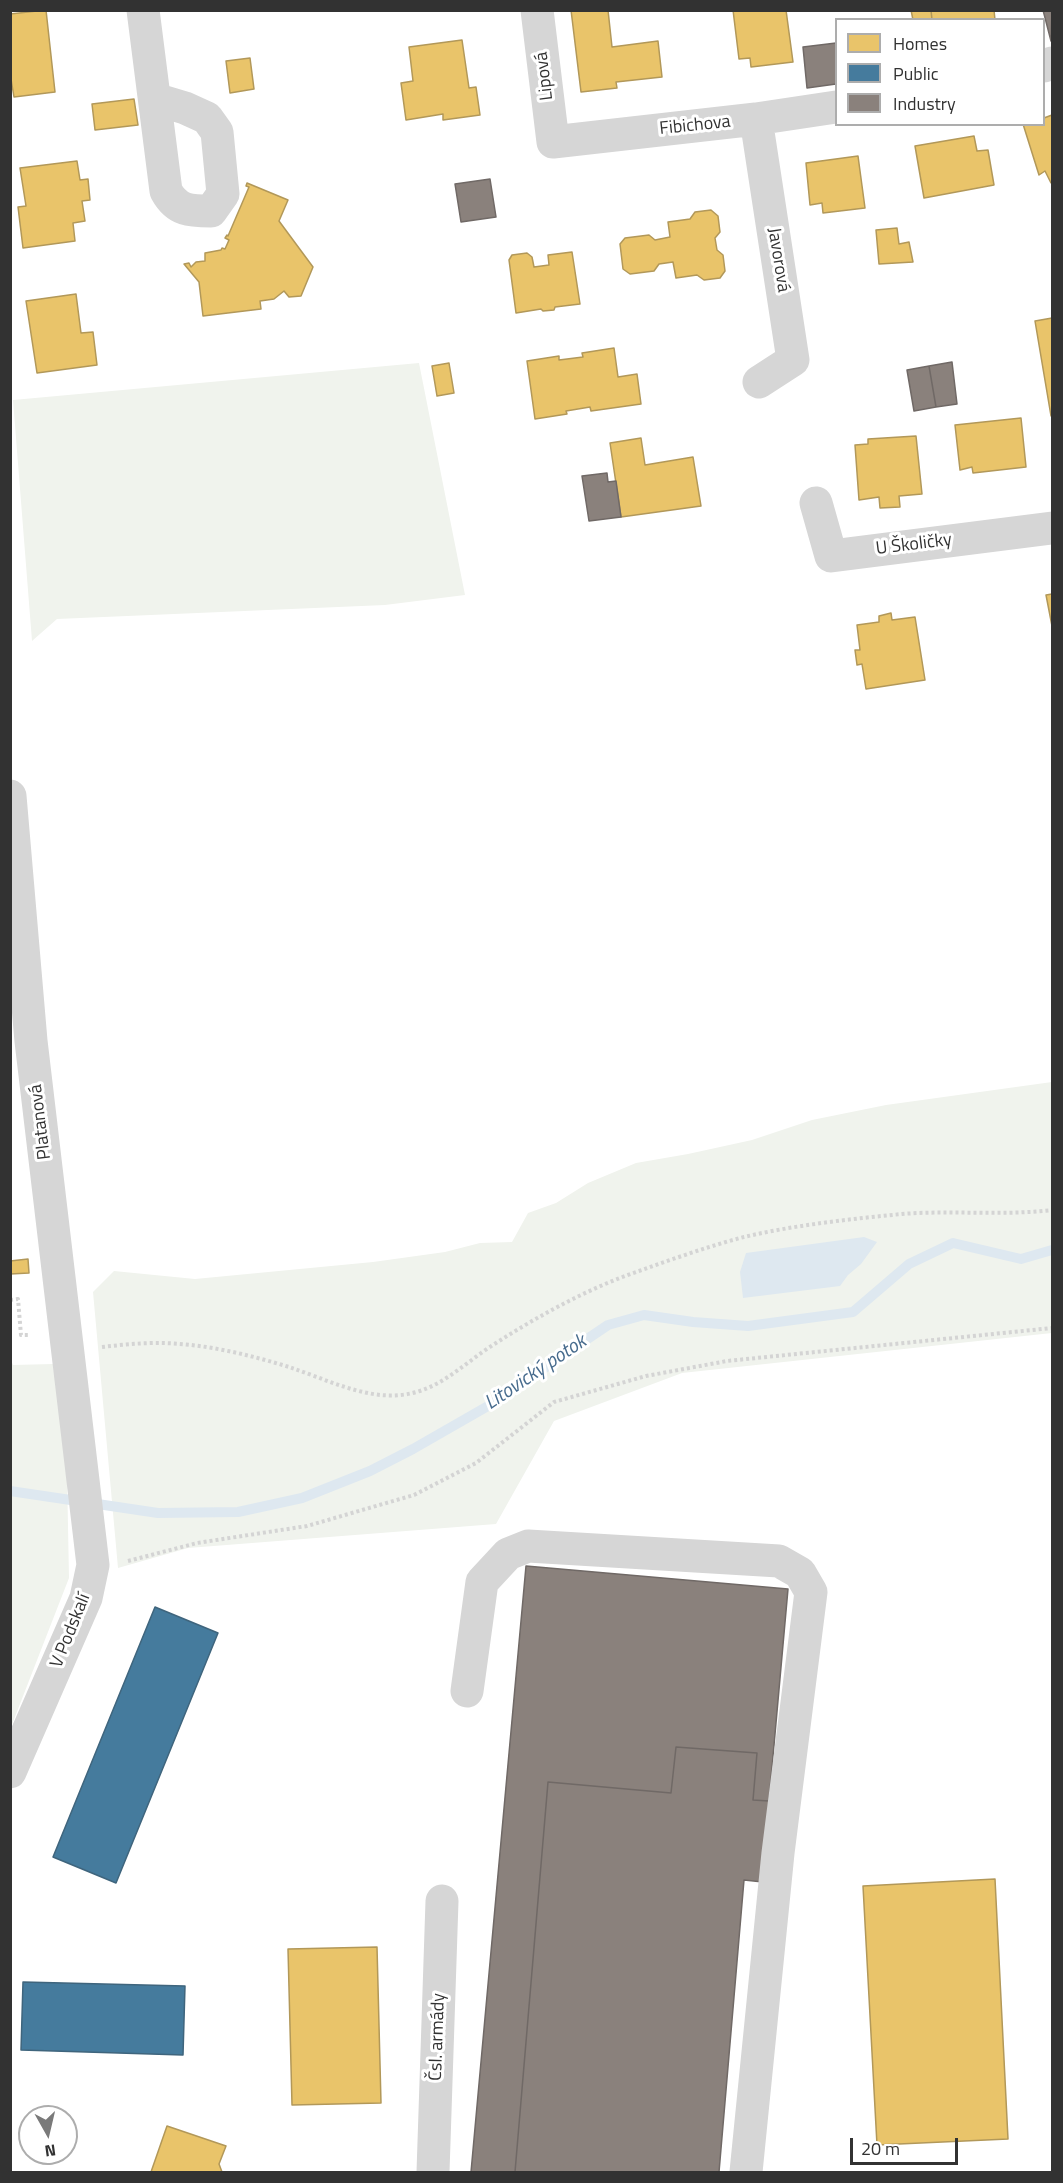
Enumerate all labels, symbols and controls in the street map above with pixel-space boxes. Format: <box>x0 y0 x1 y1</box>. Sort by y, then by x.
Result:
legend <box>835 18 1045 126</box>
text: Homes <box>893 30 947 57</box>
street label: Lipová <box>531 50 559 102</box>
text: Public <box>893 60 939 87</box>
text: Industry <box>893 90 956 117</box>
street label: Fibichova <box>658 112 732 140</box>
street label: Javorová <box>762 226 794 294</box>
street label: U Školičky <box>875 530 953 560</box>
street label: Platanová <box>26 1083 56 1161</box>
water label: Litovický potok <box>481 1330 591 1416</box>
street label: V Podskalí <box>46 1591 96 1671</box>
street label: Čsl. armády <box>426 1993 450 2081</box>
north arrow <box>18 2105 78 2165</box>
scale bar <box>853 2126 961 2164</box>
text: 20 m <box>861 2135 900 2162</box>
text: N <box>43 2138 57 2163</box>

